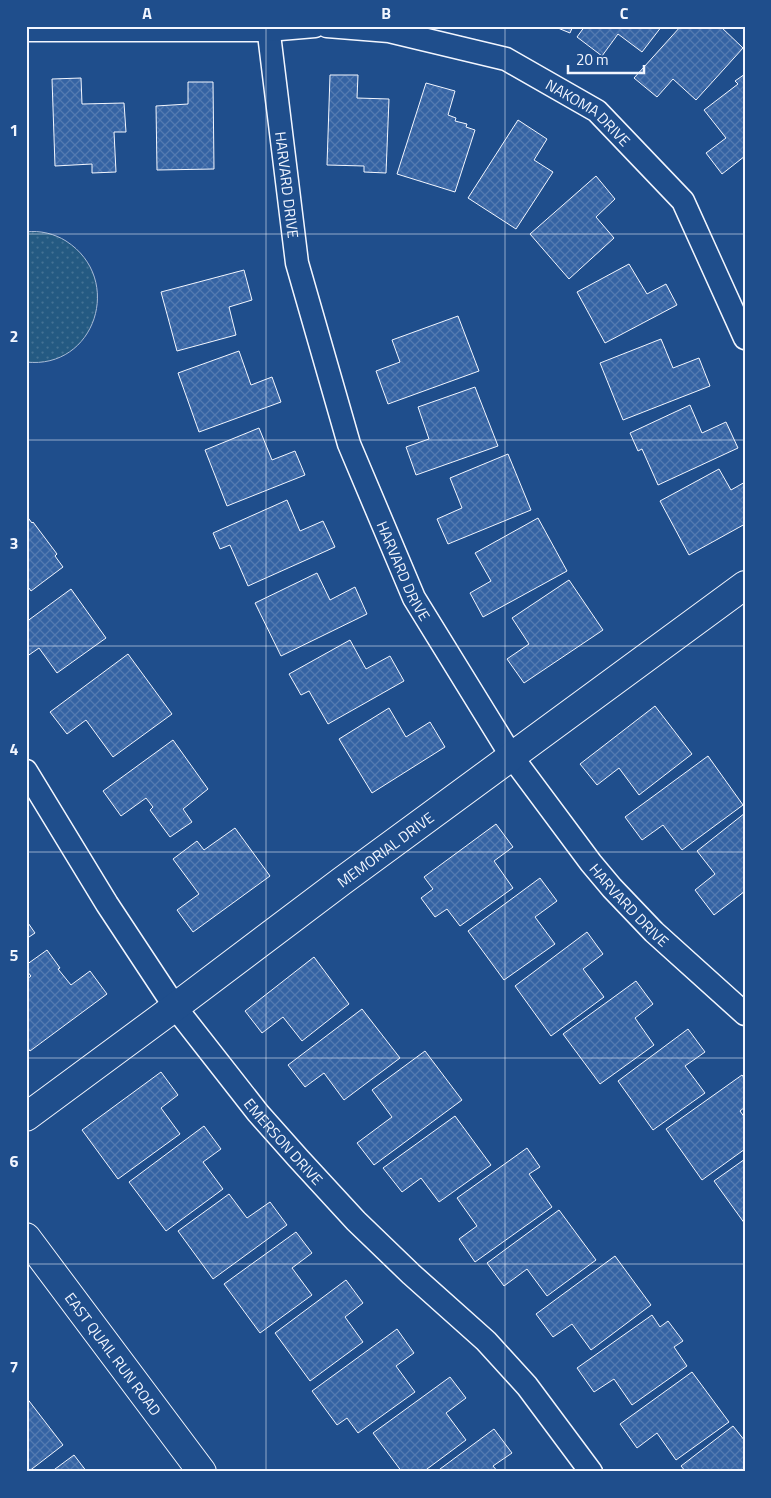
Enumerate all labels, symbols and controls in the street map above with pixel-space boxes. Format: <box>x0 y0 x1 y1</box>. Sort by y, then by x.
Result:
text: A <box>142 1 152 25</box>
text: B <box>381 1 391 25</box>
text: C <box>620 1 629 25</box>
scale bar <box>568 42 645 74</box>
text: 20 m <box>576 48 609 71</box>
street label: NAKOMA DRIVE <box>542 73 636 151</box>
text: 1 <box>10 118 18 142</box>
street label: HARVARD DRIVE <box>269 130 305 240</box>
text: 2 <box>10 324 18 348</box>
street label: HARVARD DRIVE <box>371 517 437 625</box>
text: 3 <box>10 531 18 555</box>
text: 4 <box>10 737 19 761</box>
street label: MEMORIAL DRIVE <box>332 806 439 893</box>
street label: HARVARD DRIVE <box>584 858 674 952</box>
text: 5 <box>10 943 19 967</box>
street label: EMERSON DRIVE <box>239 1093 329 1190</box>
text: 6 <box>10 1149 19 1173</box>
street label: EAST QUAIL RUN ROAD <box>60 1287 167 1420</box>
text: 7 <box>10 1355 18 1379</box>

